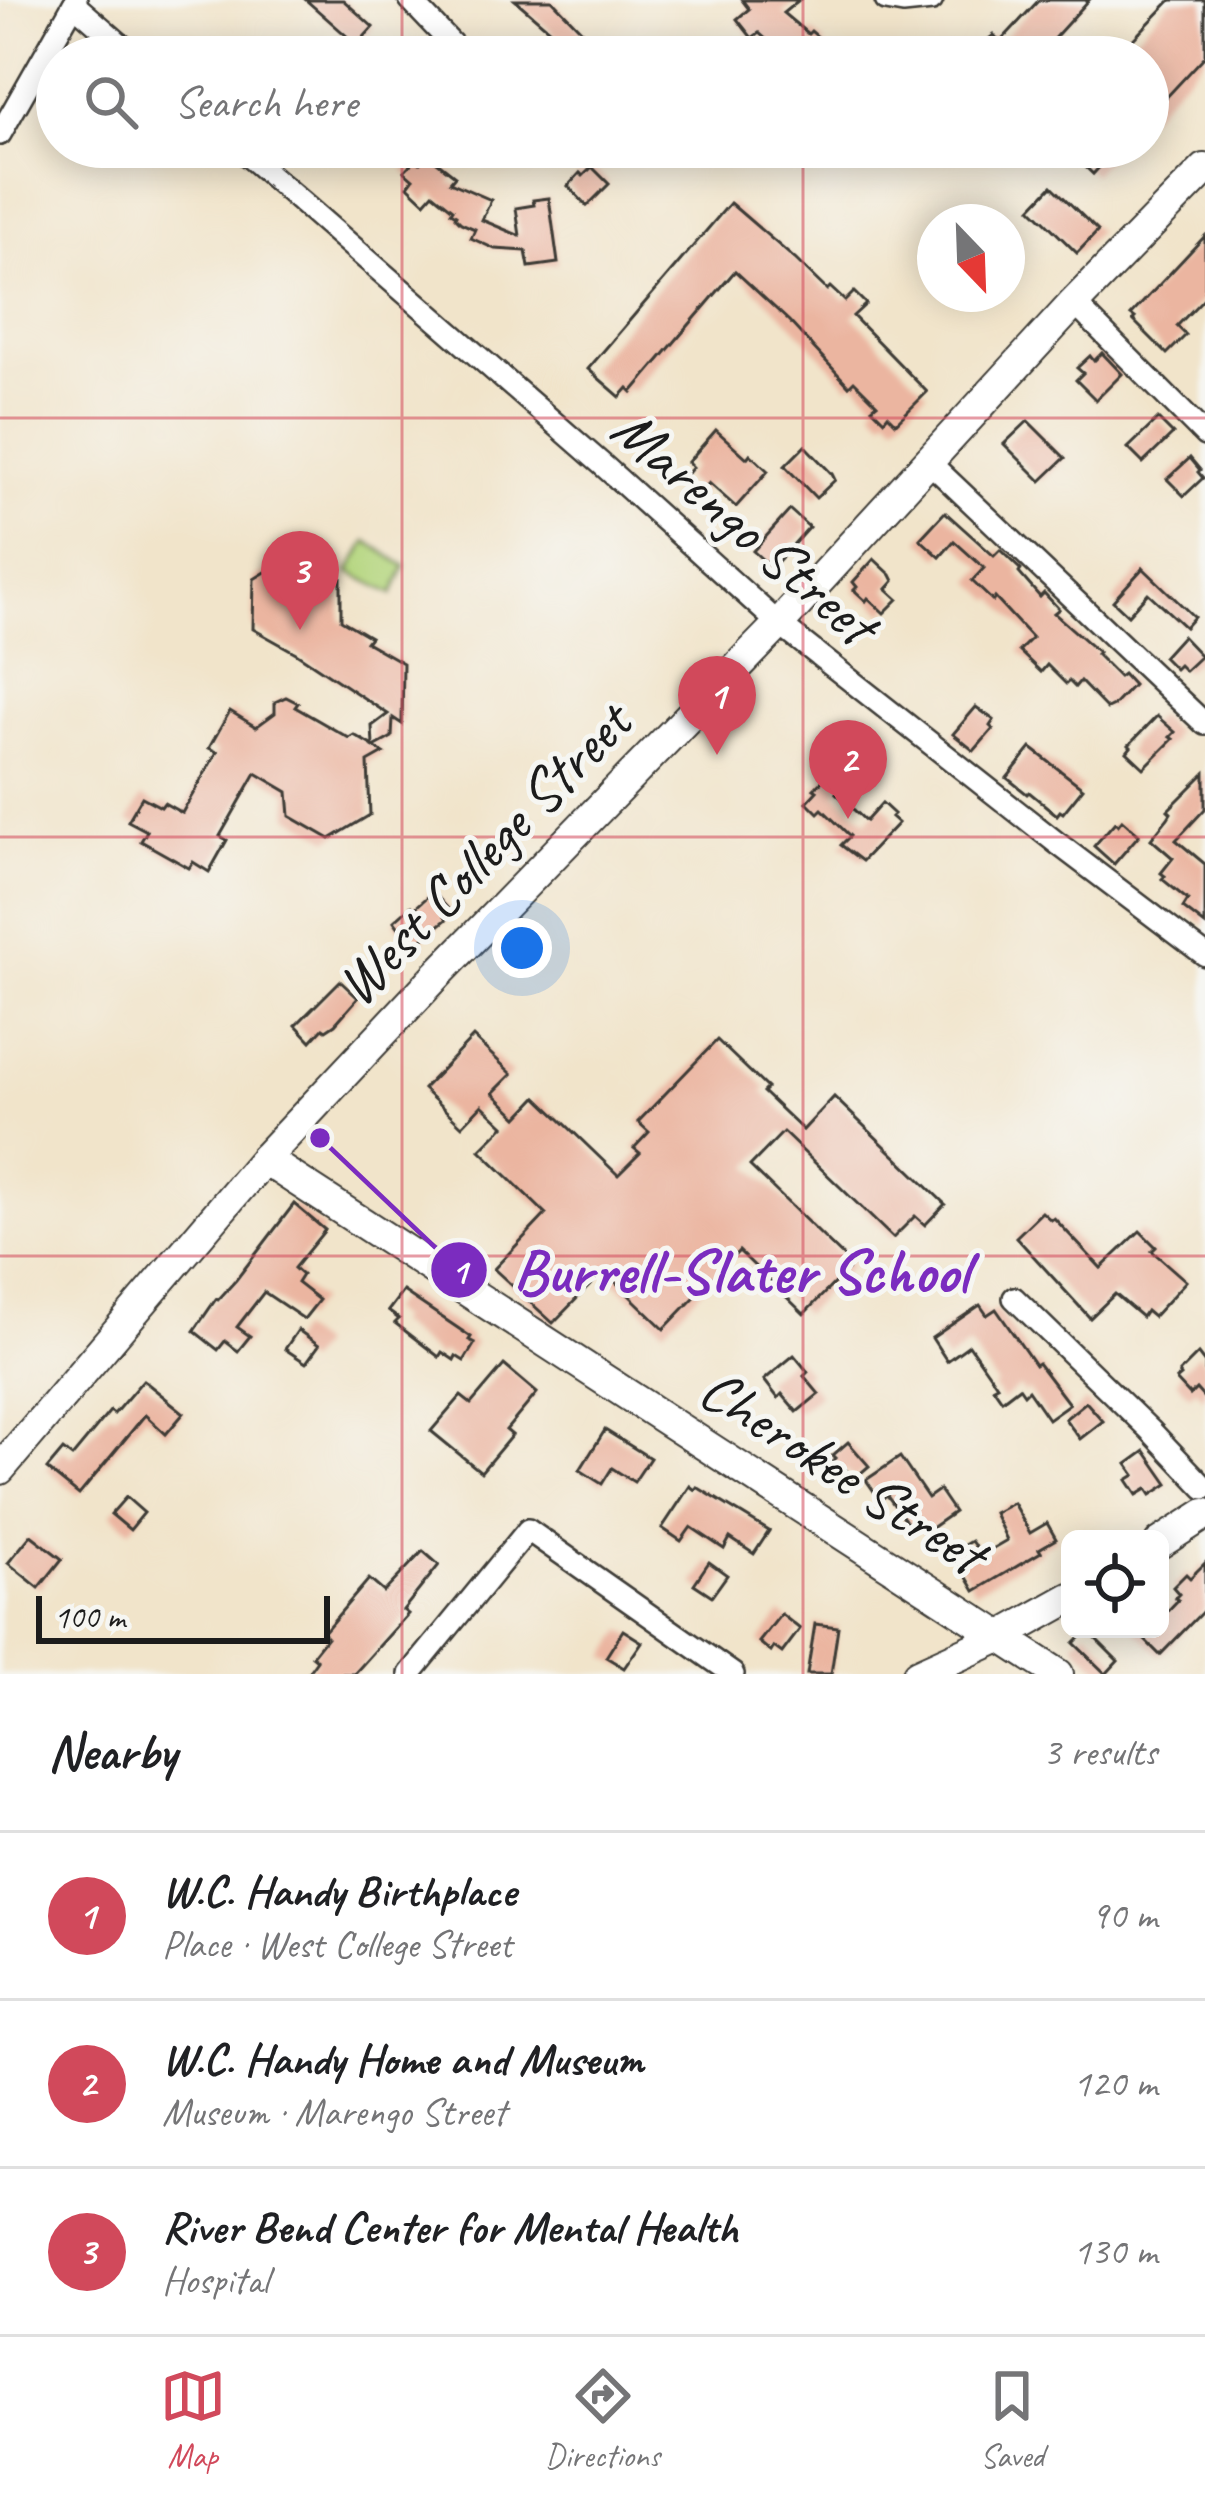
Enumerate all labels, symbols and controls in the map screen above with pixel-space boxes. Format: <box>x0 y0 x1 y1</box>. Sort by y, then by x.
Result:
search box <box>36 36 1169 168</box>
icon: search <box>78 69 144 135</box>
text: Search here <box>174 74 357 131</box>
north arrow <box>917 204 1025 312</box>
street label: Marengo Street <box>597 390 898 666</box>
pin: 3 <box>261 531 339 630</box>
pin: 1 <box>678 656 756 755</box>
street label: West College Street <box>319 682 650 1021</box>
pin: 2 <box>809 720 887 819</box>
your location <box>492 918 552 978</box>
callout: Burrell-Slater School <box>429 1221 993 1320</box>
text: Burrell-Slater School <box>513 1232 981 1311</box>
text: 1 <box>451 1248 471 1294</box>
street label: Cherokee Street <box>686 1351 1006 1596</box>
map controls <box>1061 1530 1169 1638</box>
button: locate <box>1061 1530 1169 1638</box>
scale bar <box>36 1590 330 1643</box>
text: 100 m <box>54 1596 125 1638</box>
text: Nearby <box>48 1720 176 1784</box>
text: 3 results <box>1043 1728 1157 1777</box>
text: W.C. Handy Birthplace <box>162 1863 516 1920</box>
text: 1 <box>78 1891 96 1940</box>
text: 90 m <box>1091 1891 1157 1940</box>
text: Place · West College Street <box>162 1920 512 1969</box>
text: W.C. Handy Home and Museum <box>162 2031 643 2088</box>
text: 2 <box>78 2059 96 2108</box>
text: 120 m <box>1073 2059 1157 2108</box>
text: Museum · Marengo Street <box>162 2088 506 2137</box>
text: River Bend Center for Mental Health <box>162 2199 738 2256</box>
text: 3 <box>78 2227 96 2276</box>
text: 130 m <box>1073 2227 1157 2276</box>
text: Hospital <box>162 2256 269 2305</box>
tab: Map <box>160 2363 226 2477</box>
tab: Directions <box>545 2363 660 2477</box>
tab: Saved <box>979 2363 1045 2477</box>

